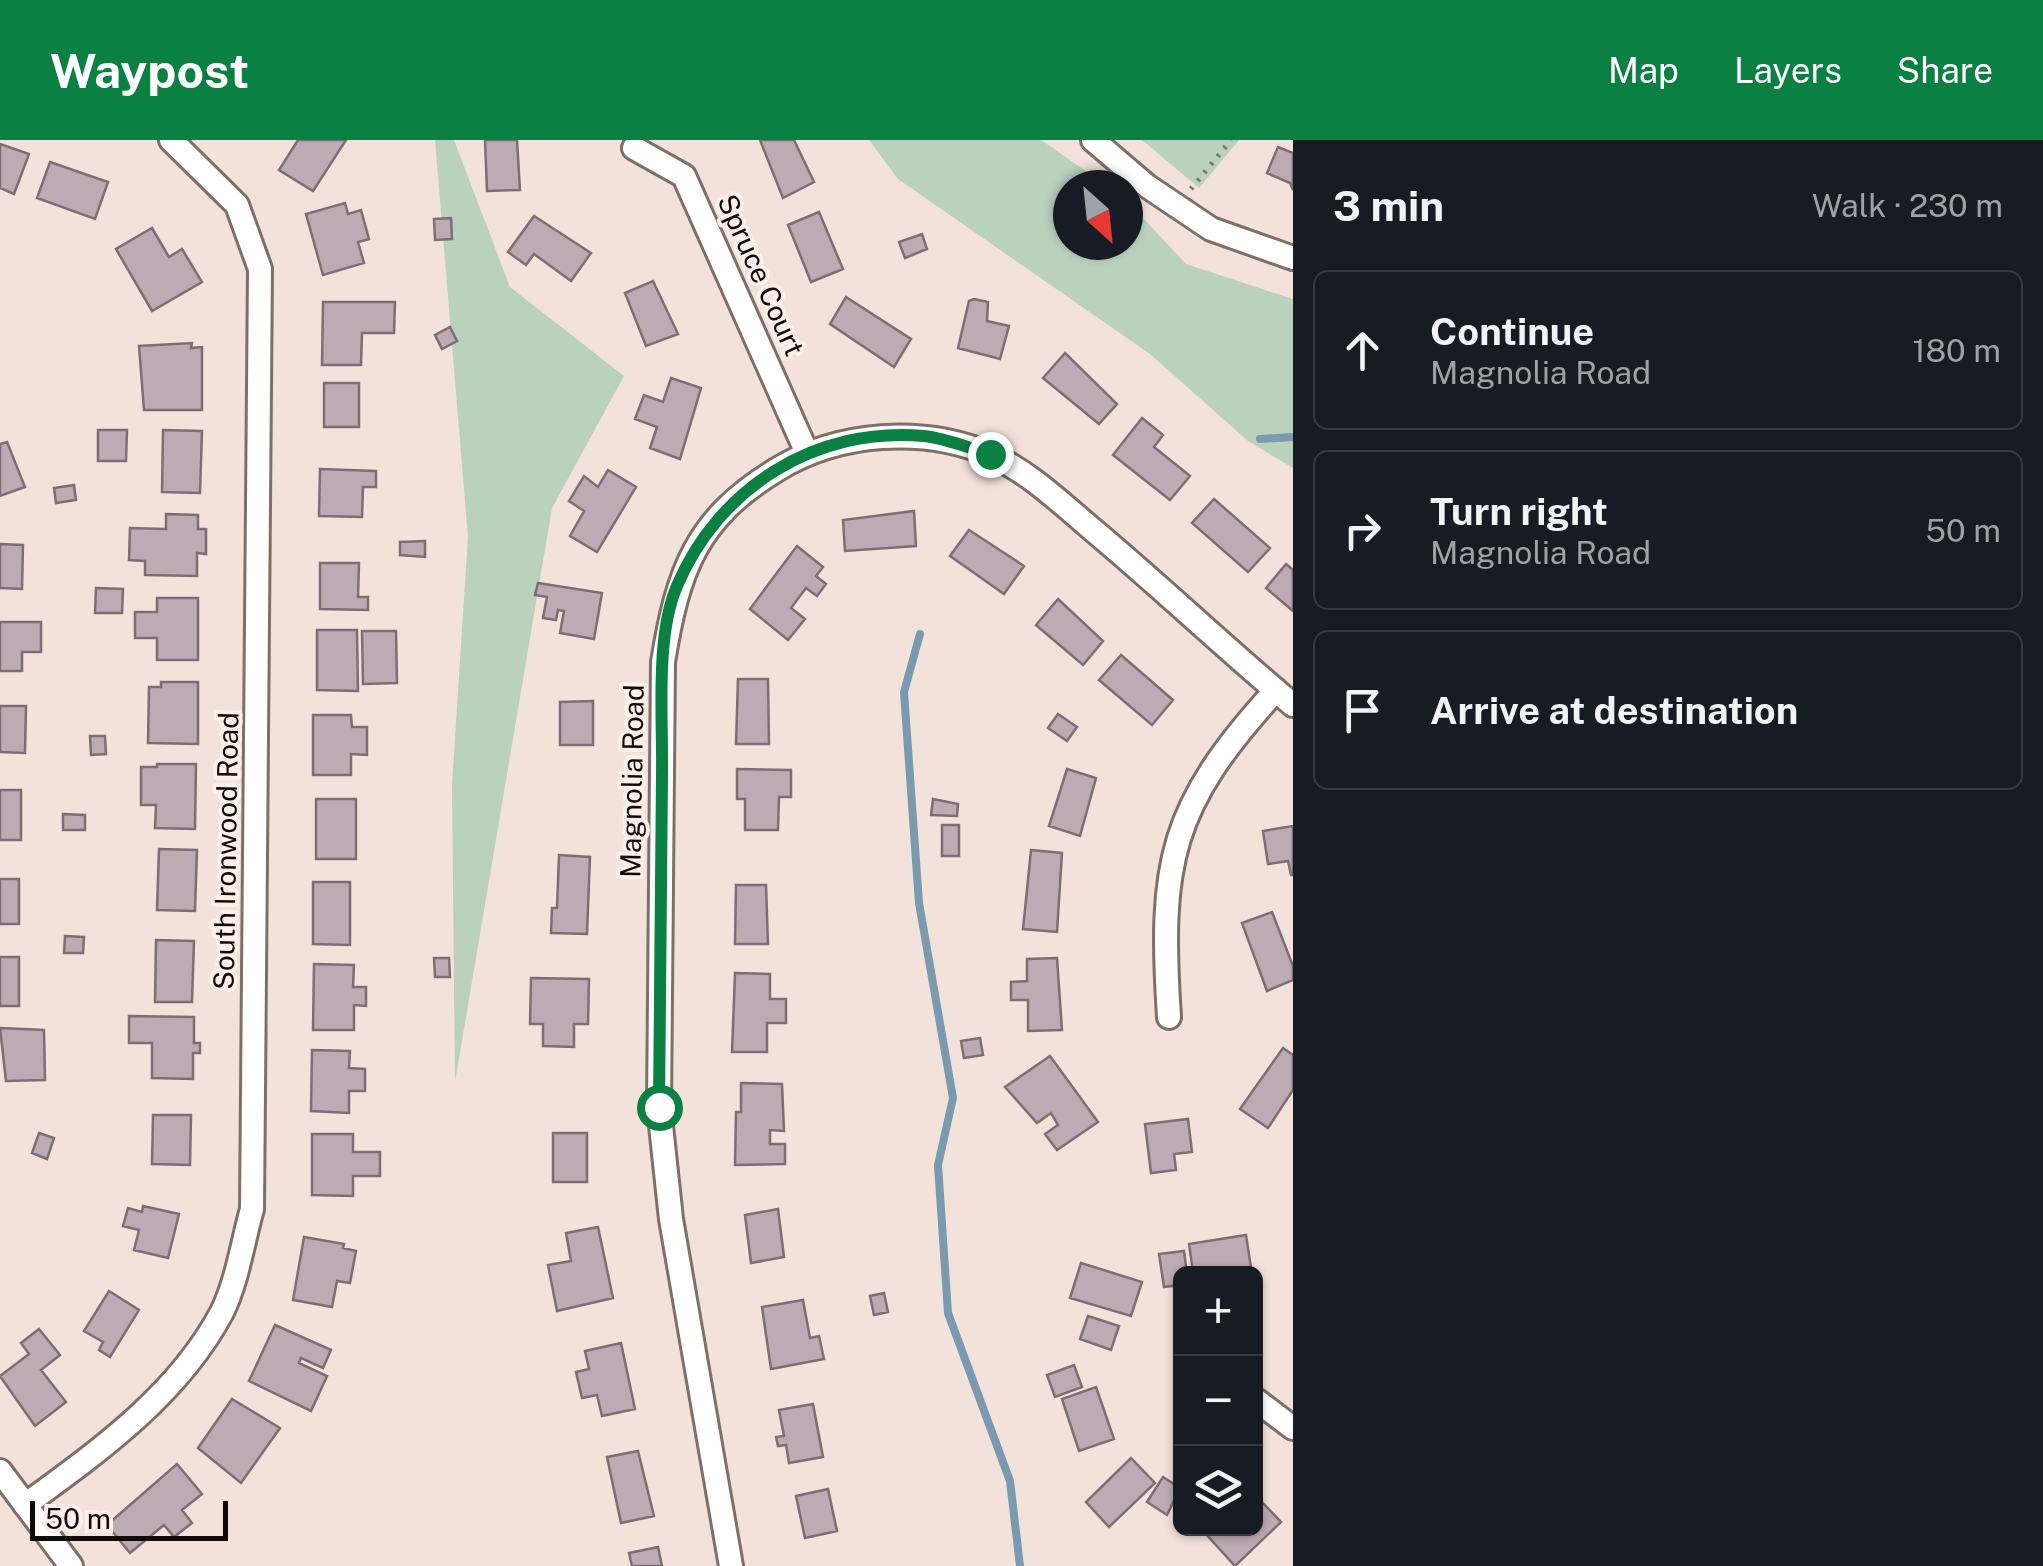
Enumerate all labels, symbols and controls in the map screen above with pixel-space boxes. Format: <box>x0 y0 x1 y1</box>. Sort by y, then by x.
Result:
text: Waypost <box>50 42 249 99</box>
text: Map <box>1608 50 1679 91</box>
text: Layers <box>1734 50 1842 91</box>
text: Share <box>1897 50 1993 91</box>
north arrow <box>1053 170 1143 260</box>
text: 3 min <box>1333 181 1444 230</box>
text: Walk · 230 m <box>1812 187 2003 224</box>
street label: Spruce Court <box>711 189 812 361</box>
text: Continue <box>1430 309 1594 354</box>
icon: ahead <box>1335 323 1390 378</box>
text: 180 m <box>1912 332 2001 369</box>
text: Magnolia Road <box>1430 354 1651 391</box>
route end <box>968 432 1014 478</box>
text: Turn right <box>1430 489 1608 534</box>
icon: right <box>1335 503 1390 558</box>
text: 50 m <box>1925 512 2001 549</box>
text: Magnolia Road <box>1430 534 1651 571</box>
icon: arrive <box>1335 683 1390 738</box>
street label: Magnolia Road <box>613 684 650 878</box>
text: Arrive at destination <box>1430 688 1798 733</box>
street label: South Ironwood Road <box>207 712 244 990</box>
route start <box>637 1085 683 1131</box>
map controls <box>1173 1266 1263 1536</box>
button: + <box>1173 1266 1263 1356</box>
button: − <box>1173 1356 1263 1446</box>
button: layers <box>1173 1446 1263 1536</box>
scale bar <box>30 1496 228 1540</box>
text: 50 m <box>45 1502 111 1535</box>

